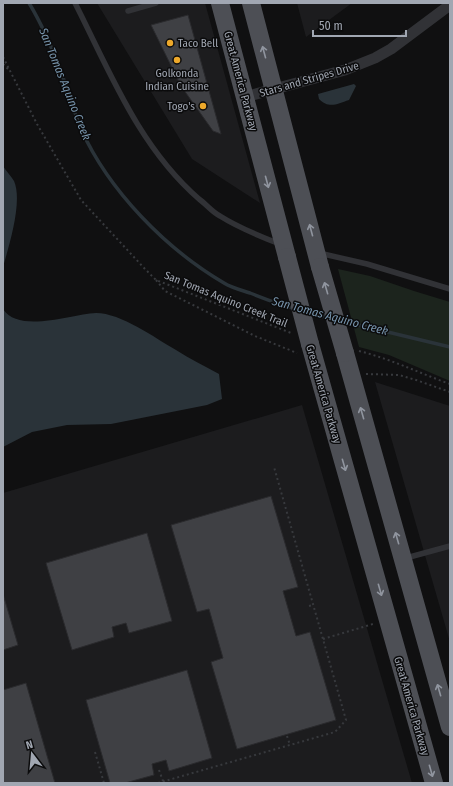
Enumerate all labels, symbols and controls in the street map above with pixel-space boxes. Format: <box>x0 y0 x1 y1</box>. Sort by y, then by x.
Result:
scale bar <box>313 12 406 38</box>
text: 50 m <box>319 19 343 33</box>
water label: San Tomas Aquino Creek <box>36 25 94 142</box>
street label: Great America Parkway <box>221 30 260 132</box>
place label: Taco Bell <box>178 37 218 50</box>
marker: Taco Bell <box>165 38 175 48</box>
one-way arrow <box>259 46 267 59</box>
marker: Golkonda Indian Cuisine <box>172 55 182 65</box>
street label: Stars and Stripes Drive <box>258 59 360 100</box>
place label: Golkonda Indian Cuisine <box>145 67 209 93</box>
place label: Togo's <box>167 100 195 113</box>
marker: Togo's <box>198 101 208 111</box>
one-way arrow <box>264 175 271 188</box>
one-way arrow <box>306 223 314 236</box>
street label: San Tomas Aquino Creek Trail <box>162 269 289 330</box>
one-way arrow <box>322 282 329 295</box>
water label: San Tomas Aquino Creek <box>269 294 390 338</box>
street label: Great America Parkway <box>303 343 344 445</box>
one-way arrow <box>358 406 365 419</box>
one-way arrow <box>341 458 348 471</box>
one-way arrow <box>393 532 400 545</box>
one-way arrow <box>377 583 384 596</box>
street label: Great America Parkway <box>391 655 432 757</box>
one-way arrow <box>435 684 443 697</box>
north arrow <box>12 734 52 774</box>
text: N <box>24 738 34 752</box>
one-way arrow <box>428 765 435 778</box>

